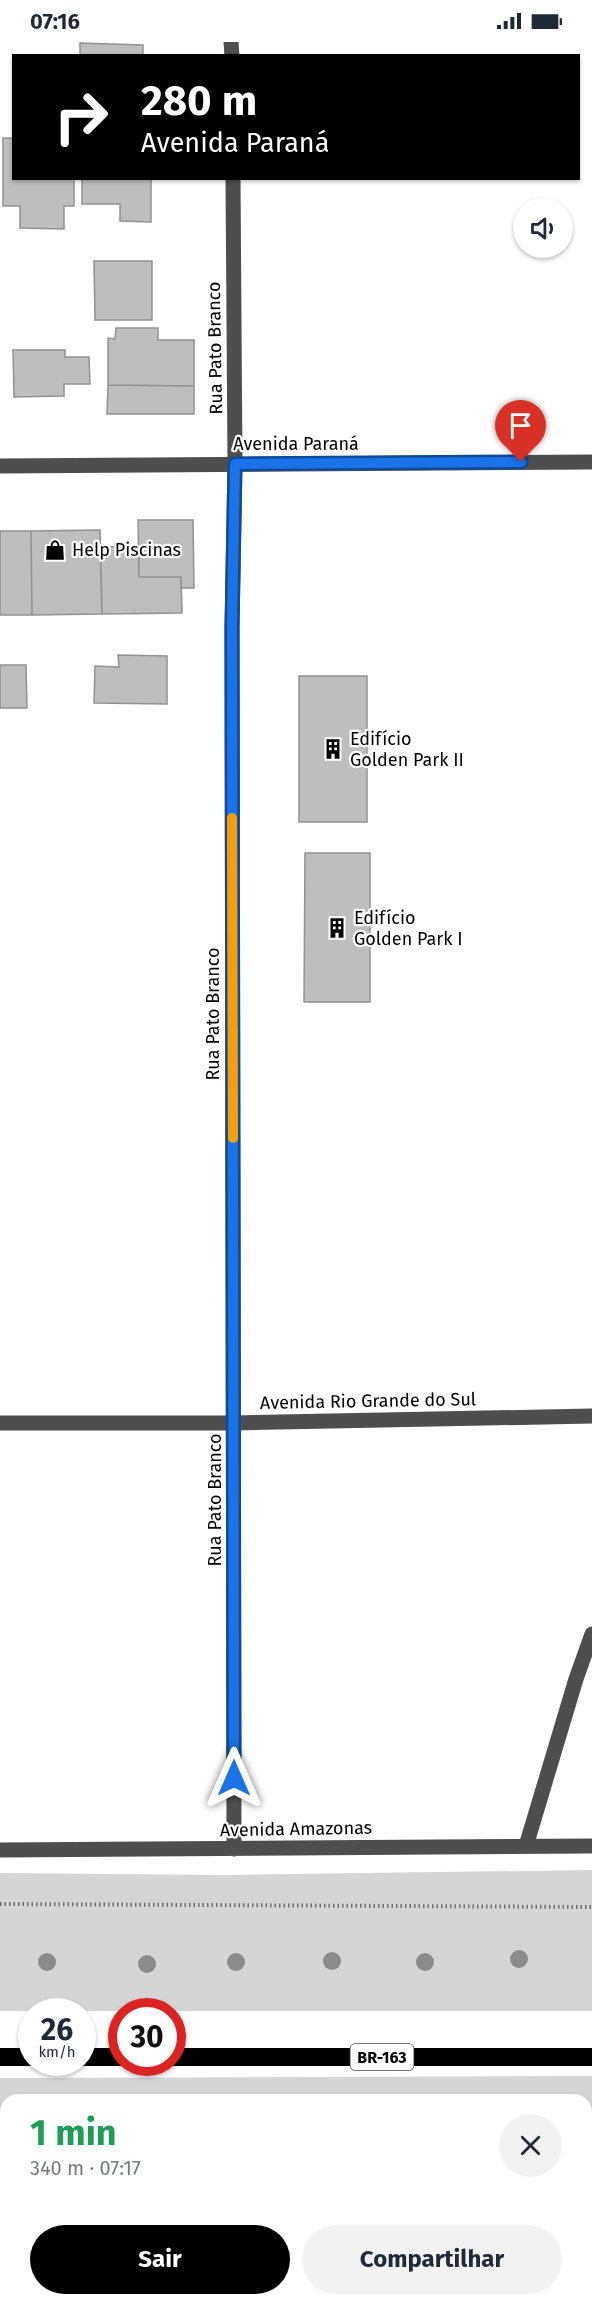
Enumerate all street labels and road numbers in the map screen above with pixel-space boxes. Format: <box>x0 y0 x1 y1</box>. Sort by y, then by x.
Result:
street label: Rua Pato Branco <box>203 281 227 415</box>
street label: Avenida Paraná <box>233 433 359 455</box>
street label: Rua Pato Branco <box>202 947 224 1081</box>
street label: Avenida Rio Grande do Sul <box>260 1388 476 1414</box>
street label: Rua Pato Branco <box>204 1433 226 1567</box>
street label: Avenida Amazonas <box>220 1817 372 1841</box>
road number: BR-163 <box>350 2044 413 2070</box>

